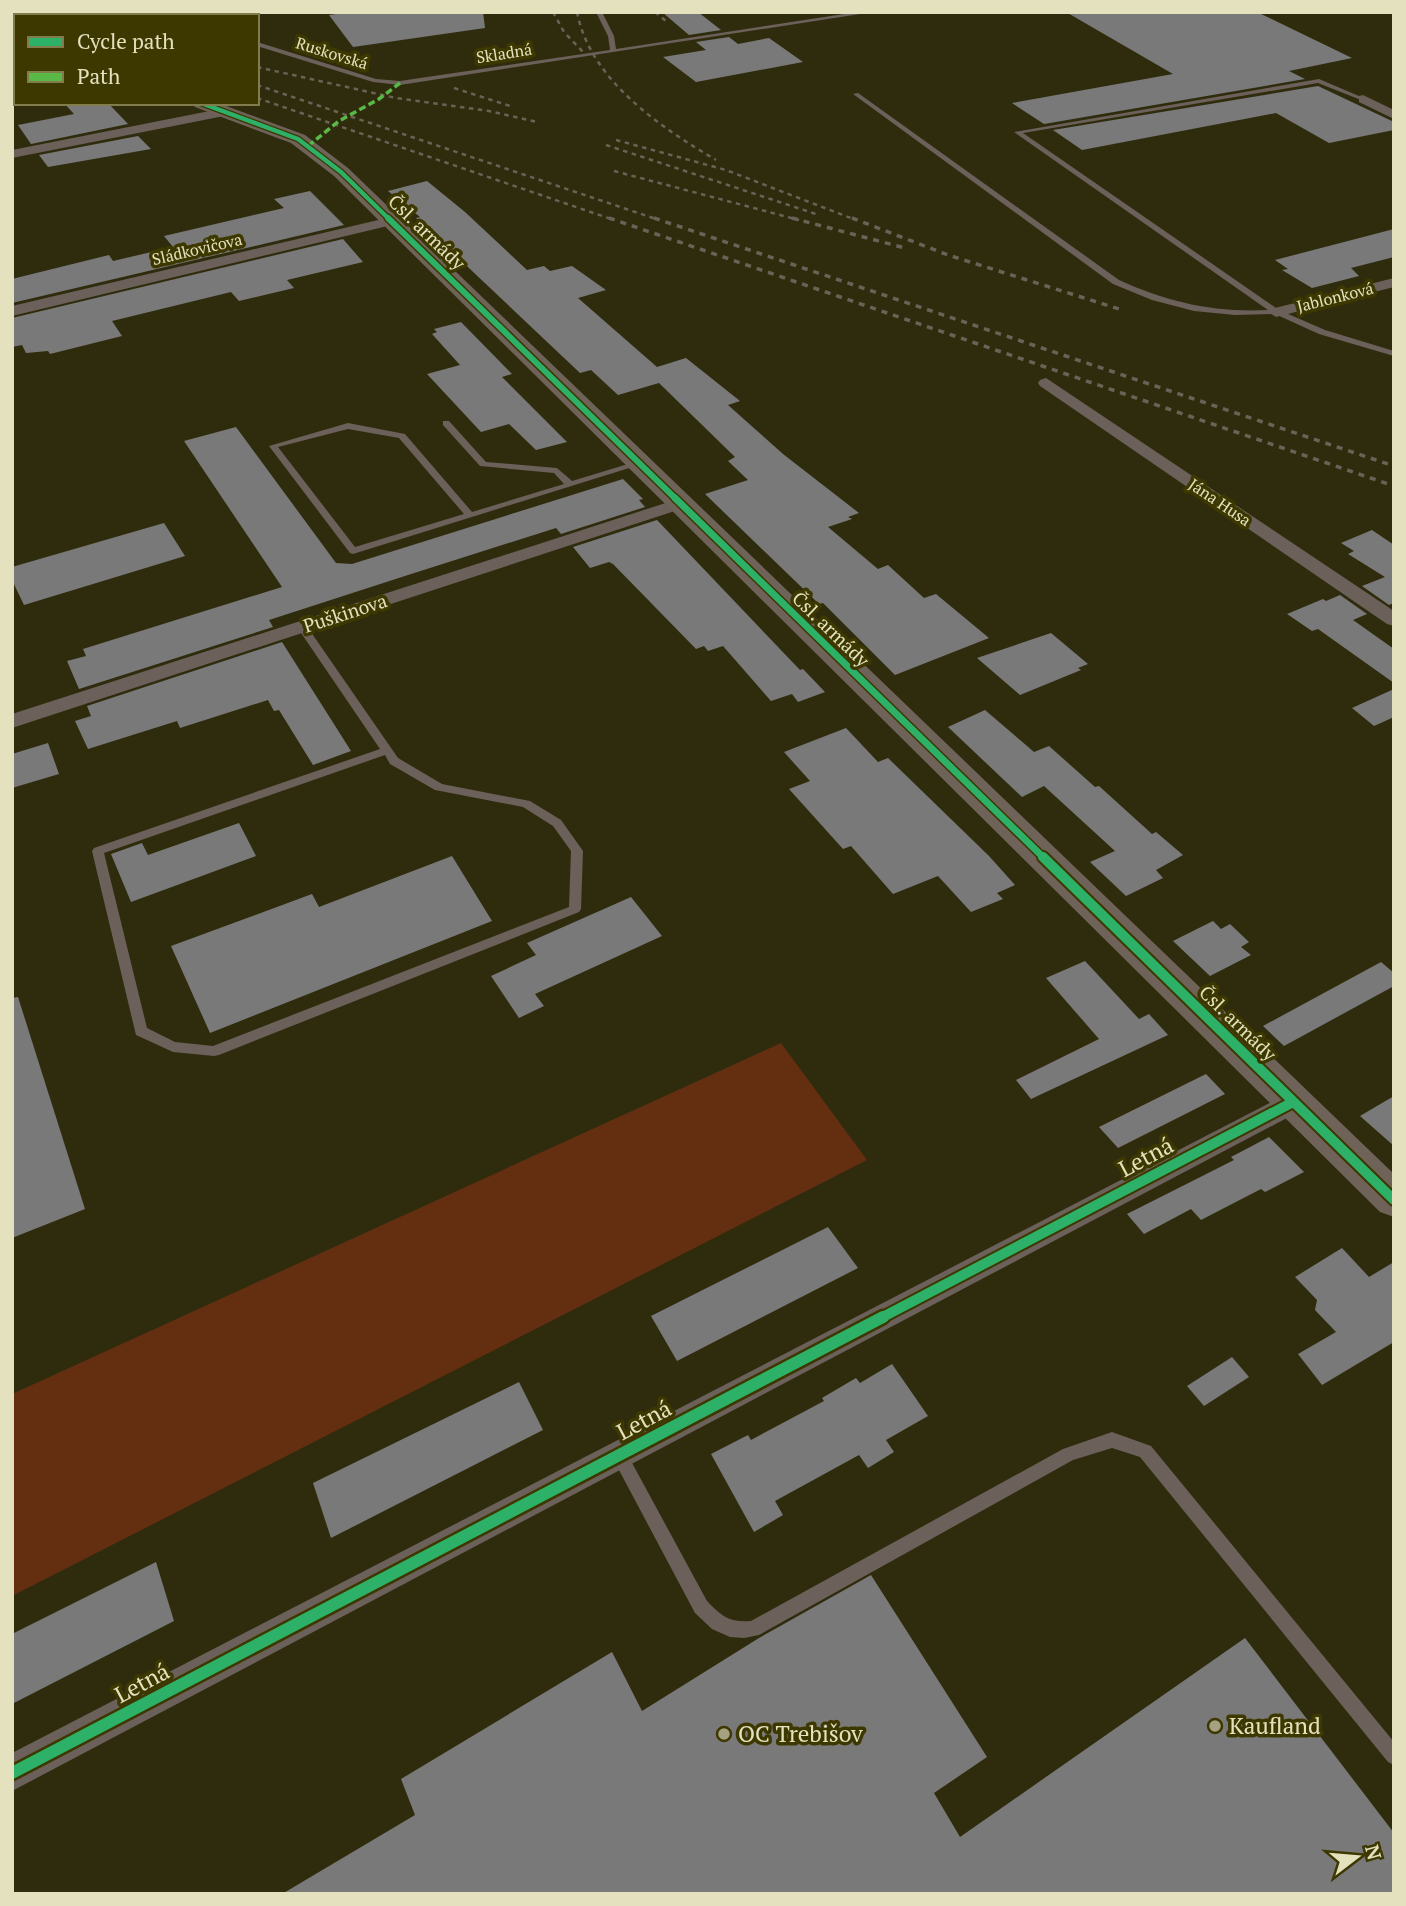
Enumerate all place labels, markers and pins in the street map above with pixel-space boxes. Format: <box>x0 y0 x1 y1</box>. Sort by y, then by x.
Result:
place label: Kaufland <box>1229 1710 1321 1741</box>
place label: OC Trebišov <box>738 1718 863 1749</box>
marker: Kaufland <box>1207 1718 1223 1734</box>
marker: OC Trebišov <box>716 1726 732 1742</box>

